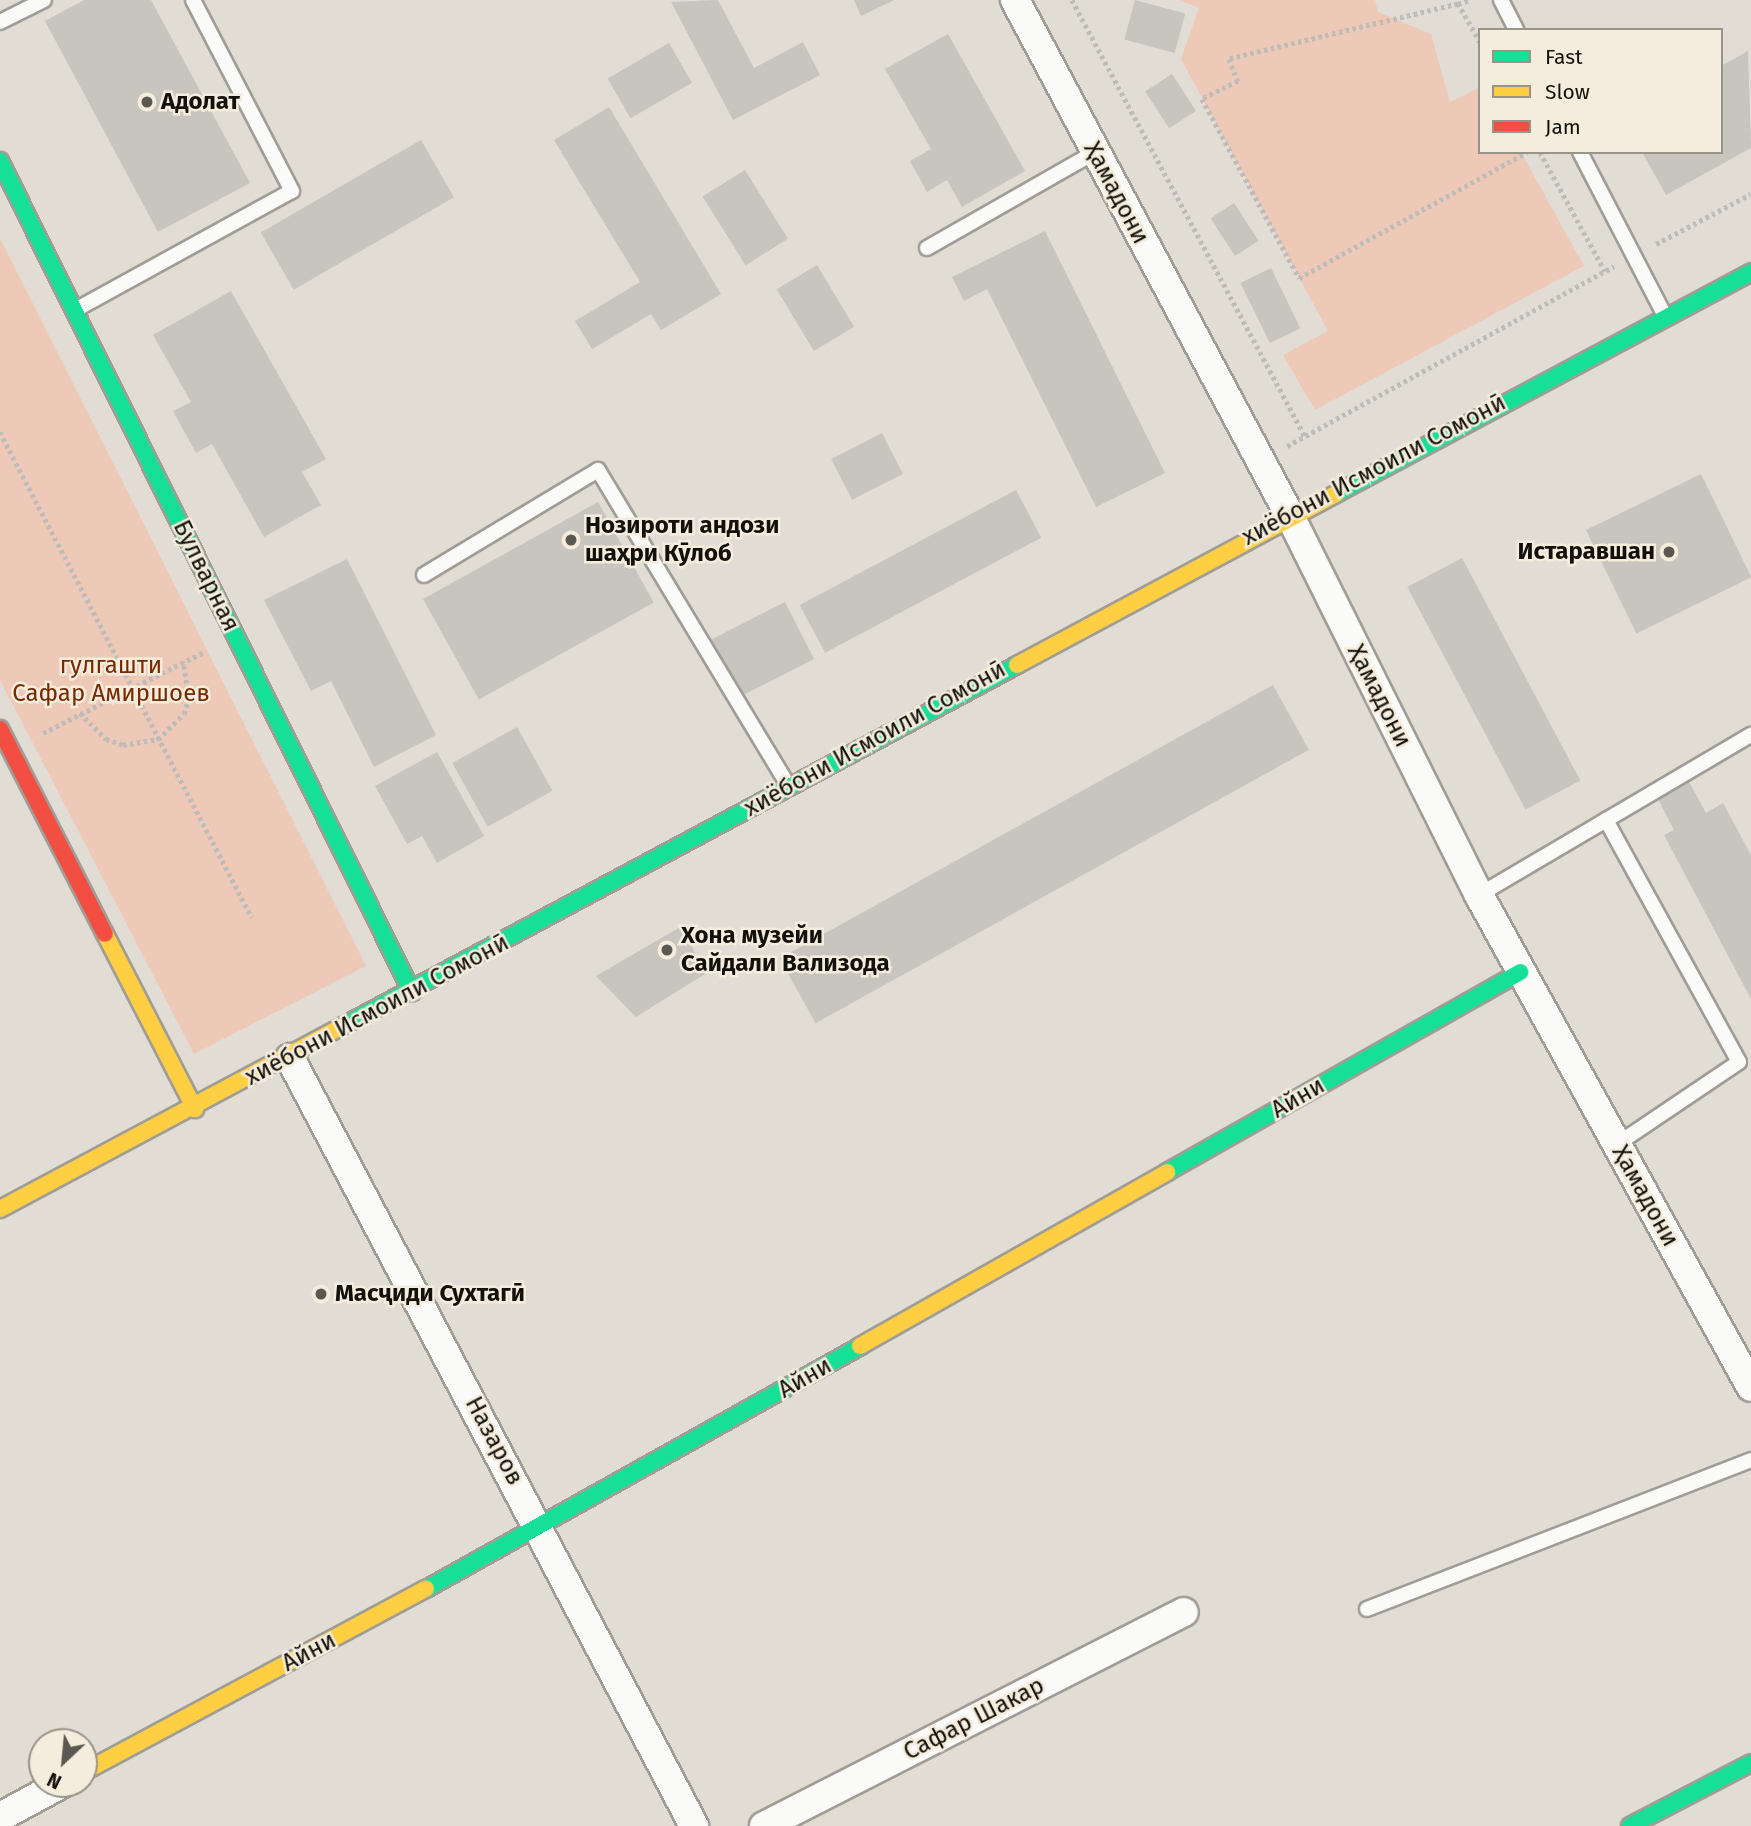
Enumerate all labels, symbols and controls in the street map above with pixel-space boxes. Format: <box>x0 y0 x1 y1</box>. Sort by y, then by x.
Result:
legend <box>1478 28 1723 154</box>
text: Fast <box>1545 44 1583 70</box>
text: Slow <box>1545 79 1590 105</box>
place label: Адолат <box>161 88 240 116</box>
marker: Адолат <box>139 94 155 110</box>
text: Jam <box>1545 114 1581 140</box>
street label: Ҳамадони <box>1077 137 1155 249</box>
street label: хиёбони Исмоили Сомонӣ <box>1237 388 1511 552</box>
place label: Нозироти андози шаҳри Кӯлоб <box>585 512 779 568</box>
street label: Булварная <box>167 516 245 636</box>
marker: Нозироти андози шаҳри Кӯлоб <box>563 532 579 548</box>
place label: Истаравшан <box>1517 538 1655 566</box>
marker: Истаравшан <box>1661 544 1677 560</box>
street label: Ҳамадони <box>1341 640 1417 752</box>
park label: гулгашти Сафар Амиршоев <box>12 652 210 708</box>
street label: хиёбони Исмоили Сомонӣ <box>739 655 1011 823</box>
place label: Хона музейи Сайдали Вализода <box>681 922 890 978</box>
street label: хиёбони Исмоили Сомонӣ <box>240 928 514 1092</box>
marker: Хона музейи Сайдали Вализода <box>659 942 675 958</box>
street label: Айни <box>1266 1071 1330 1125</box>
street label: Ҳамадони <box>1605 1140 1685 1252</box>
place label: Масҷиди Сухтагӣ <box>335 1280 525 1308</box>
marker: Масҷиди Сухтагӣ <box>313 1286 329 1302</box>
street label: Айни <box>773 1351 837 1405</box>
street label: Назаров <box>459 1392 529 1490</box>
street label: Айни <box>277 1626 341 1678</box>
street label: Сафар Шакар <box>899 1671 1049 1767</box>
north arrow <box>28 1728 98 1798</box>
text: N <box>44 1767 65 1794</box>

